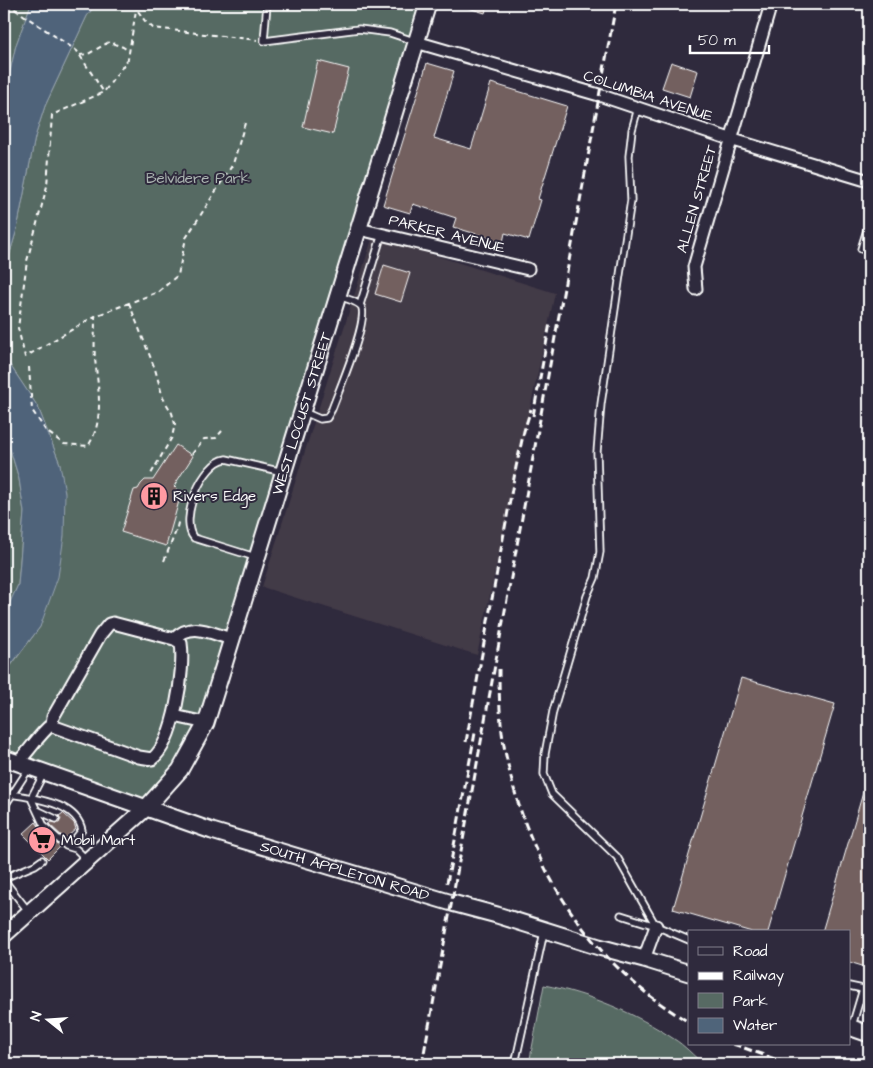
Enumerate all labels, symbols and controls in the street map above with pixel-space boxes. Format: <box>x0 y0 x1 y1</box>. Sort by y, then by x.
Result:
scale bar <box>690 22 769 54</box>
text: 50 m <box>698 30 736 51</box>
street label: COLUMBIA AVENUE <box>581 65 716 127</box>
street label: ALLEN STREET <box>672 142 723 255</box>
park label: Belvidere Park <box>146 168 250 189</box>
street label: PARKER AVENUE <box>387 209 507 259</box>
street label: WEST LOCUST STREET <box>267 329 337 498</box>
building icon: Rivers Edge <box>139 481 169 511</box>
place label: Rivers Edge <box>173 486 256 508</box>
supermarket icon: Mobil Mart <box>27 825 57 855</box>
place label: Mobil Mart <box>61 830 135 851</box>
street label: SOUTH APPLETON ROAD <box>258 836 432 906</box>
legend <box>688 930 850 1046</box>
text: Road <box>733 941 768 962</box>
text: Railway <box>733 965 784 987</box>
text: Park <box>733 991 768 1012</box>
north arrow <box>22 996 72 1046</box>
text: N <box>26 1009 47 1024</box>
text: Water <box>733 1015 777 1036</box>

